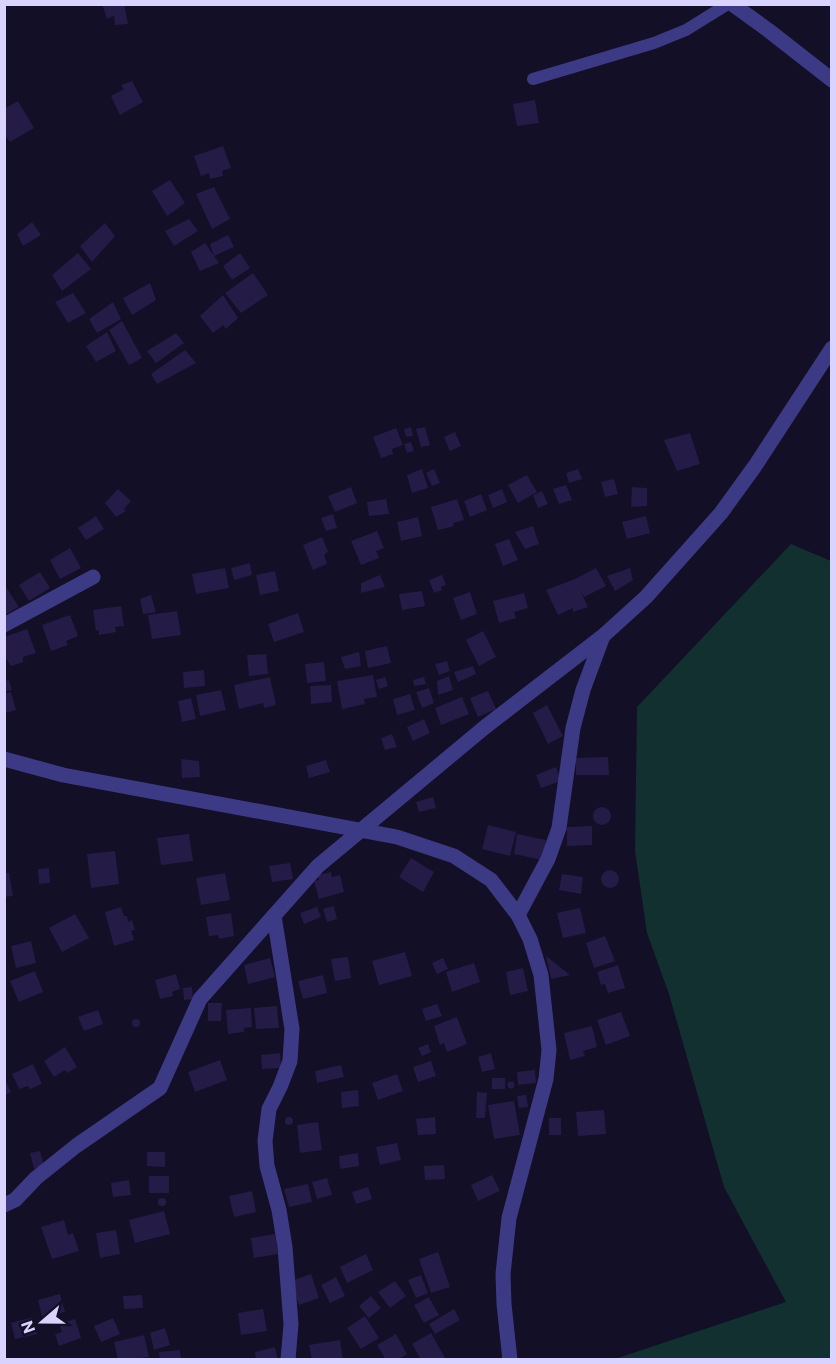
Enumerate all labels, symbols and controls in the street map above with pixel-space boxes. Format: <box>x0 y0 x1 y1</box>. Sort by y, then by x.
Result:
north arrow <box>12 1292 72 1352</box>
text: N <box>16 1318 38 1336</box>

